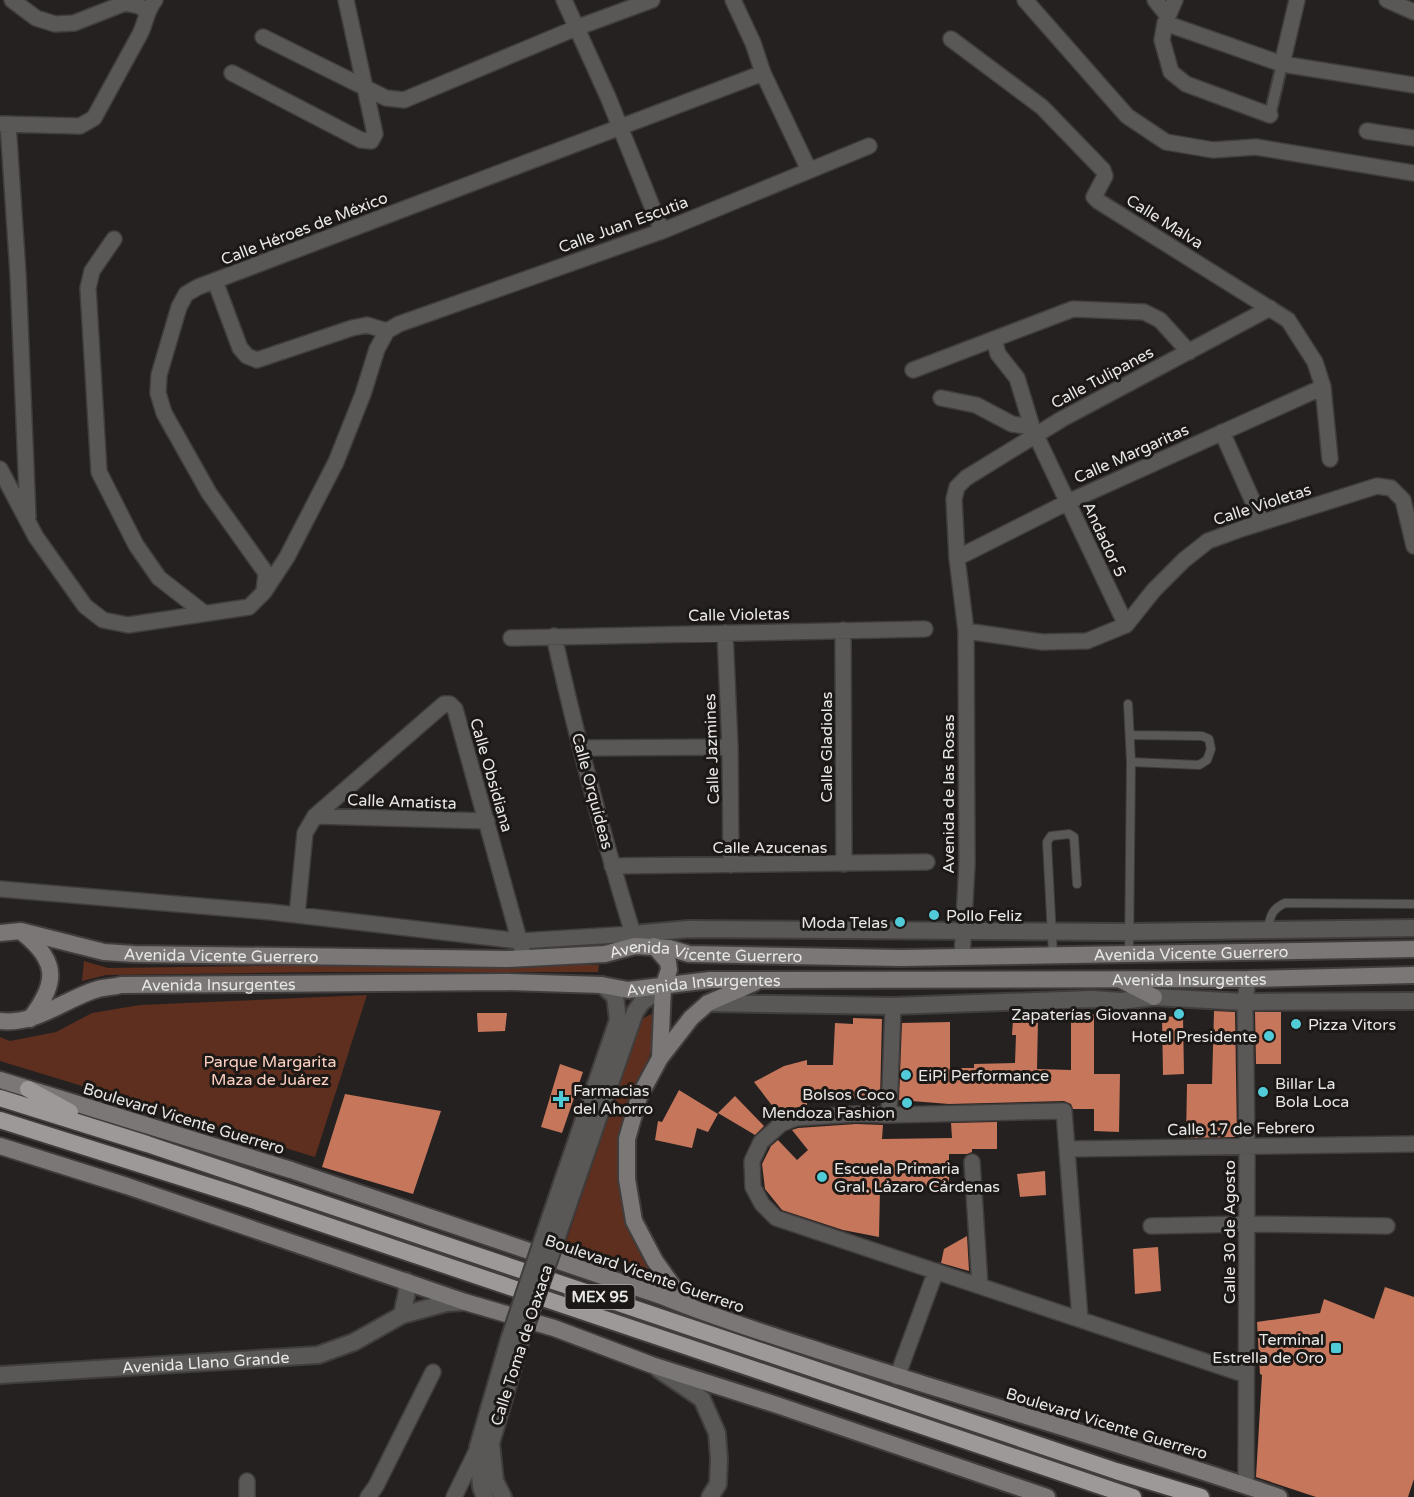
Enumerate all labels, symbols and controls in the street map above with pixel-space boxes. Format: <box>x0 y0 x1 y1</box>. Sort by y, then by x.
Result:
street label: Calle Héroes de México <box>218 188 391 270</box>
street label: Calle Malva <box>1122 190 1207 253</box>
street label: Calle Juan Escutia <box>556 192 691 258</box>
street label: Calle Tulipanes <box>1048 342 1157 413</box>
street label: Calle Margaritas <box>1071 420 1192 488</box>
street label: Calle Violetas <box>1211 480 1314 530</box>
street label: Andador 5 <box>1078 499 1130 580</box>
street label: Calle Violetas <box>688 604 790 626</box>
street label: Calle Gladiolas <box>817 692 837 802</box>
street label: Calle Jazmines <box>700 693 724 805</box>
street label: Avenida de las Rosas <box>939 714 959 874</box>
street label: Calle Obsidiana <box>465 716 517 835</box>
street label: Calle Orquídeas <box>567 731 617 852</box>
street label: Calle Amatista <box>347 790 457 814</box>
street label: Calle Azucenas <box>713 838 827 858</box>
place label: Pollo Feliz <box>946 906 1022 926</box>
marker: Pollo Feliz <box>927 908 941 922</box>
place label: Moda Telas <box>801 913 888 933</box>
marker: Moda Telas <box>893 915 907 929</box>
street label: Avenida Vicente Guerrero <box>607 937 803 967</box>
street label: Avenida Vicente Guerrero <box>1093 942 1289 966</box>
street label: Avenida Vicente Guerrero <box>123 944 319 967</box>
street label: Avenida Insurgentes <box>1112 970 1267 990</box>
street label: Avenida Insurgentes <box>625 971 781 1001</box>
street label: Avenida Insurgentes <box>141 975 296 996</box>
place label: Zapaterías Giovanna <box>1011 1005 1167 1025</box>
marker: Zapaterías Giovanna <box>1172 1007 1186 1021</box>
place label: Pizza Vitors <box>1308 1015 1396 1035</box>
marker: Pizza Vitors <box>1289 1017 1303 1031</box>
place label: Hotel Presidente <box>1131 1027 1257 1047</box>
marker: Hotel Presidente <box>1262 1029 1276 1043</box>
park label: Parque Margarita Maza de Juárez <box>204 1052 336 1090</box>
place label: EiPi Performance <box>918 1066 1049 1086</box>
marker: EiPi Performance <box>899 1068 913 1082</box>
place label: Billar La Bola Loca <box>1275 1074 1349 1112</box>
street label: Boulevard Vicente Guerrero <box>80 1079 287 1159</box>
place label: Farmacias del Ahorro <box>573 1081 653 1119</box>
place label: Bolsos Coco Mendoza Fashion <box>762 1085 895 1123</box>
marker: Billar La Bola Loca <box>1256 1085 1270 1099</box>
marker: Farmacias del Ahorro <box>554 1092 568 1106</box>
marker: Bolsos Coco Mendoza Fashion <box>900 1096 914 1110</box>
street label: Calle 17 de Febrero <box>1167 1118 1315 1140</box>
place label: Escuela Primaria Gral. Lázaro Cárdenas <box>834 1159 1000 1197</box>
street label: Calle 30 de Agosto <box>1220 1160 1240 1304</box>
marker: Escuela Primaria Gral. Lázaro Cárdenas <box>815 1170 829 1184</box>
street label: Boulevard Vicente Guerrero <box>542 1230 747 1318</box>
street label: Calle Toma de Oaxaca <box>486 1262 557 1428</box>
road number: MEX 95 <box>566 1285 634 1309</box>
place label: Terminal Estrella de Oro <box>1212 1330 1324 1368</box>
marker: Terminal Estrella de Oro <box>1329 1341 1343 1355</box>
street label: Avenida Llano Grande <box>121 1348 290 1378</box>
street label: Boulevard Vicente Guerrero <box>1003 1384 1210 1464</box>

